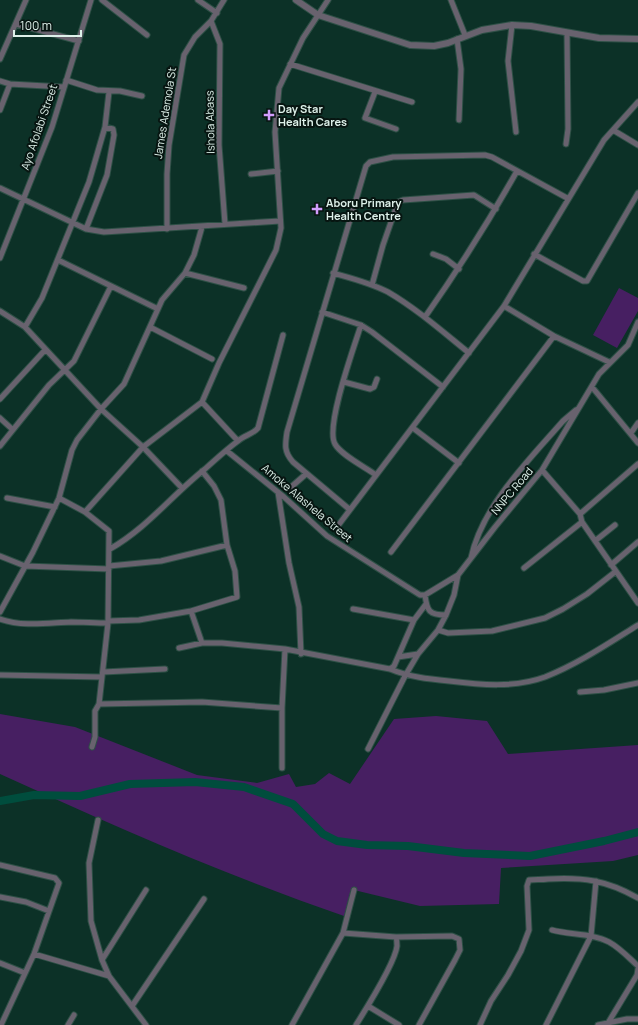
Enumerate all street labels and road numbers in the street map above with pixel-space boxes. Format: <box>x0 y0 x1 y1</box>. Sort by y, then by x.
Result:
street label: James Ademola St <box>150 66 179 160</box>
street label: Ayo Afolabi Street <box>17 82 60 172</box>
street label: Ishola Abass <box>201 90 218 154</box>
street label: Amoke Alashela Street <box>259 460 356 545</box>
street label: NNPC Road <box>487 464 536 518</box>

